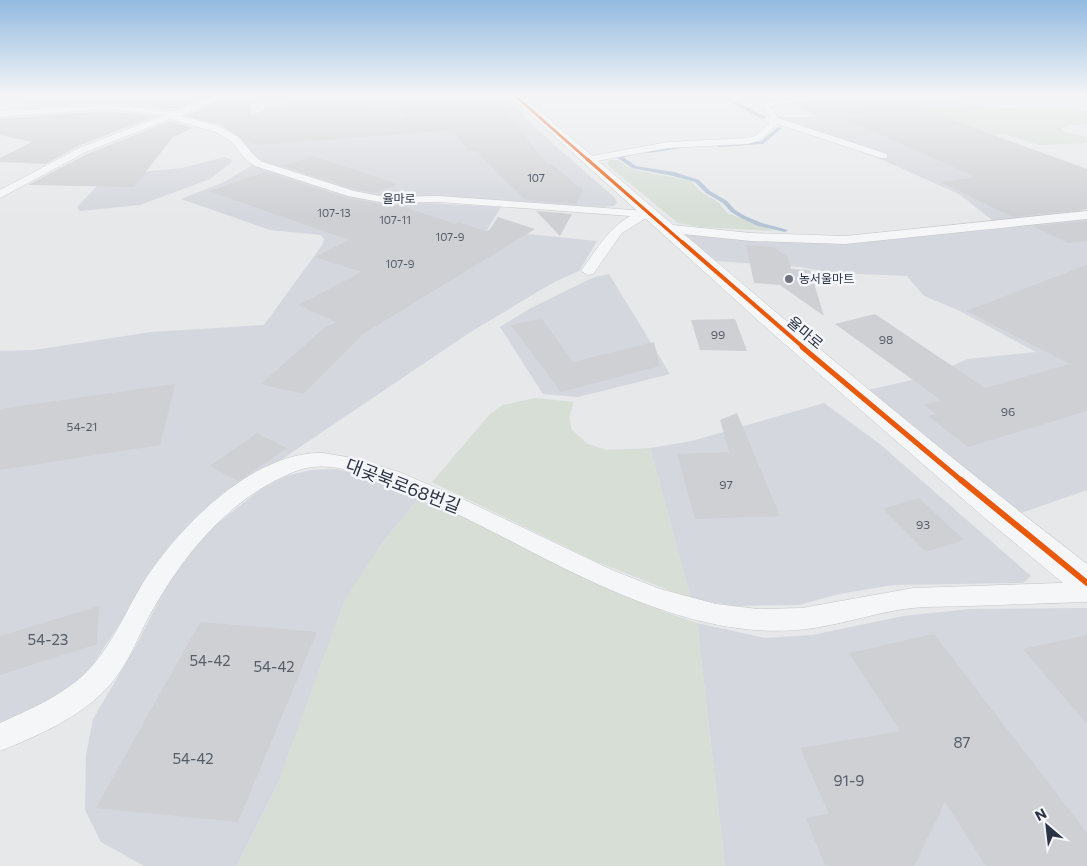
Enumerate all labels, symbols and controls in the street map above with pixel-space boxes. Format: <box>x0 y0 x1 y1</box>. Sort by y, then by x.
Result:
house number: 107 <box>527 171 545 184</box>
street label: 율마로 <box>382 191 416 205</box>
house number: 107-13 <box>317 206 351 219</box>
house number: 107-11 <box>379 213 411 226</box>
house number: 107-9 <box>436 230 465 243</box>
house number: 107-9 <box>386 257 415 270</box>
place label: 농서울마트 <box>799 271 854 285</box>
marker: 농서울마트 <box>783 273 795 285</box>
street label: 율마로 <box>784 312 827 352</box>
house number: 99 <box>711 327 725 341</box>
house number: 98 <box>879 332 893 346</box>
house number: 96 <box>1001 404 1015 418</box>
house number: 54-21 <box>67 419 97 433</box>
street label: 대곶북로68번길 <box>343 453 464 517</box>
house number: 97 <box>719 477 733 491</box>
house number: 93 <box>916 517 930 531</box>
house number: 54-23 <box>28 630 68 648</box>
house number: 54-42 <box>189 651 231 669</box>
house number: 54-42 <box>253 657 295 675</box>
house number: 87 <box>954 733 971 751</box>
house number: 54-42 <box>172 749 214 767</box>
house number: 91-9 <box>834 771 864 789</box>
north arrow <box>1022 801 1072 851</box>
text: N <box>1032 804 1049 824</box>

